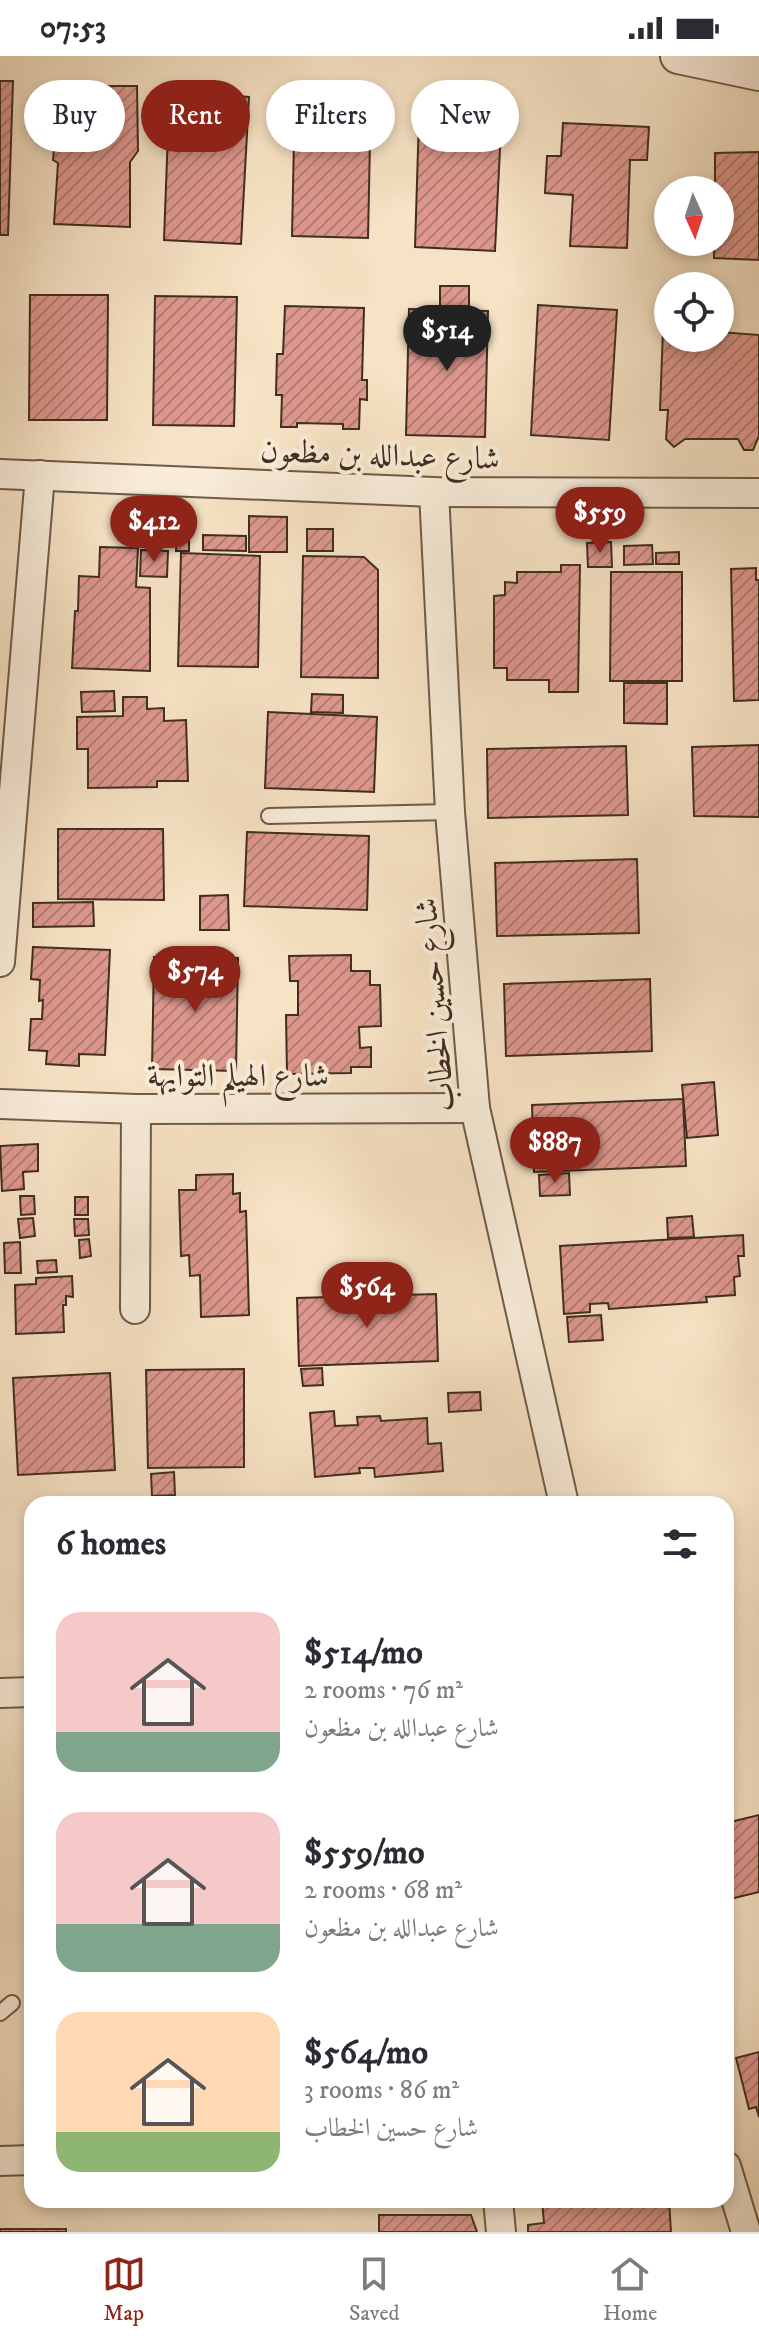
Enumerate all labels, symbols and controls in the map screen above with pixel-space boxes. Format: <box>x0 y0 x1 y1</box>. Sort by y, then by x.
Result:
text: 07:53 <box>40 10 106 47</box>
chip: Buy <box>24 80 125 152</box>
chip: Rent <box>141 80 250 152</box>
chip: Filters <box>266 80 395 152</box>
chip: New <box>411 80 519 152</box>
north arrow <box>654 176 734 256</box>
map controls <box>654 176 734 352</box>
button: locate <box>654 272 734 352</box>
pin: $514 <box>400 305 494 373</box>
text: $514 <box>421 314 473 347</box>
street label: شارع عبدالله بن مظعون <box>259 432 500 485</box>
pin: $559 <box>553 487 647 555</box>
pin: $412 <box>107 496 201 564</box>
text: $559 <box>573 496 627 529</box>
text: $412 <box>128 505 180 538</box>
street label: شارع حسين الخطاب <box>407 896 470 1113</box>
pin: $574 <box>148 946 242 1014</box>
text: $574 <box>167 955 223 988</box>
street label: شارع الهيلم التوايهة <box>147 1057 329 1107</box>
pin: $887 <box>508 1117 602 1185</box>
text: $887 <box>528 1126 582 1159</box>
pin: $564 <box>320 1262 414 1330</box>
text: $564 <box>339 1271 395 1304</box>
icon: filters <box>658 1522 702 1566</box>
text: 6 homes <box>56 1523 166 1565</box>
text: $514/mo <box>304 1632 423 1674</box>
icon: home <box>120 1644 216 1740</box>
text: 2 rooms · 76 m² <box>304 1674 463 1707</box>
text: شارع عبدالله بن مظعون <box>304 1712 499 1745</box>
text: $559/mo <box>304 1832 425 1874</box>
icon: home <box>120 1844 216 1940</box>
text: 2 rooms · 68 m² <box>304 1874 462 1907</box>
text: شارع عبدالله بن مظعون <box>304 1912 499 1945</box>
text: $564/mo <box>304 2032 428 2074</box>
icon: home <box>120 2044 216 2140</box>
text: 3 rooms · 86 m² <box>304 2074 459 2107</box>
text: شارع حسين الخطاب <box>304 2112 478 2145</box>
tab: Map <box>102 2252 146 2327</box>
tab: Saved <box>349 2252 400 2327</box>
tab: Home <box>603 2252 657 2327</box>

